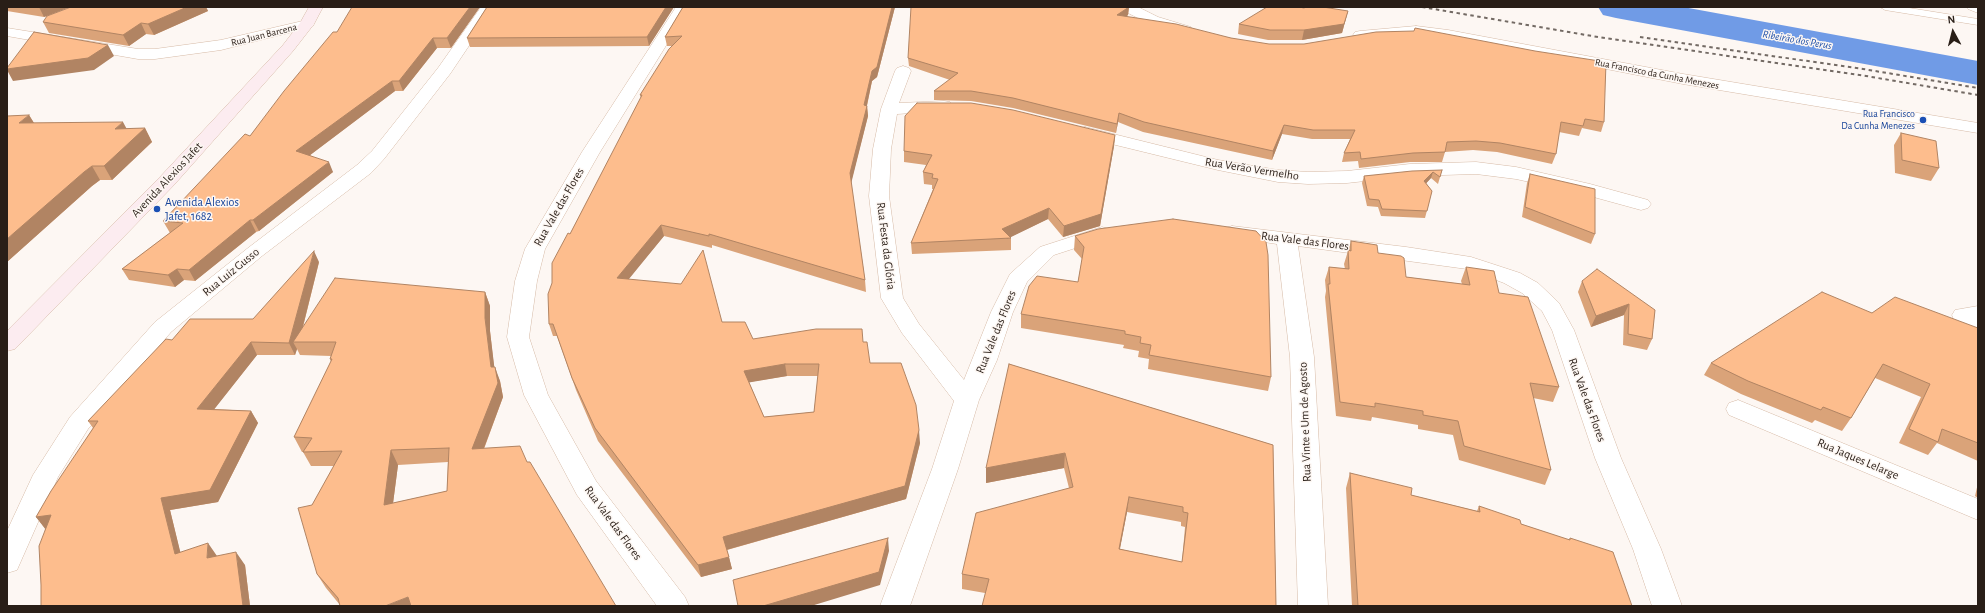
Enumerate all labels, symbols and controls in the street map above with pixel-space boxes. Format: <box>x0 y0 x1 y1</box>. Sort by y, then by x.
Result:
north arrow <box>1933 12 1973 52</box>
text: N <box>1947 14 1956 26</box>
street label: Rua Juan Barcena <box>230 21 298 49</box>
water label: Ribeirão dos Perus <box>1761 27 1833 53</box>
street label: Rua Francisco da Cunha Menezes <box>1594 56 1720 92</box>
place label: Rua Francisco Da Cunha Menezes <box>1841 108 1915 132</box>
marker: Rua Francisco Da Cunha Menezes <box>1918 115 1928 125</box>
street label: Avenida Alexios Jafet <box>128 139 206 221</box>
street label: Rua Verão Vermelho <box>1204 154 1300 184</box>
street label: Rua Vale das Flores <box>531 165 587 249</box>
place label: Avenida Alexios Jafet, 1682 <box>165 195 239 223</box>
street label: Rua Festa da Glória <box>873 201 899 291</box>
marker: Avenida Alexios Jafet, 1682 <box>152 204 162 214</box>
street label: Rua Vale das Flores <box>1260 228 1350 254</box>
street label: Rua Luiz Gusso <box>200 245 262 299</box>
street label: Rua Vale das Flores <box>973 288 1019 376</box>
street label: Rua Vale das Flores <box>1565 356 1609 444</box>
street label: Rua Vinte e Um de Agosto <box>1296 362 1314 482</box>
street label: Rua Jaques Lelarge <box>1815 435 1901 483</box>
street label: Rua Vale das Flores <box>581 483 645 563</box>

